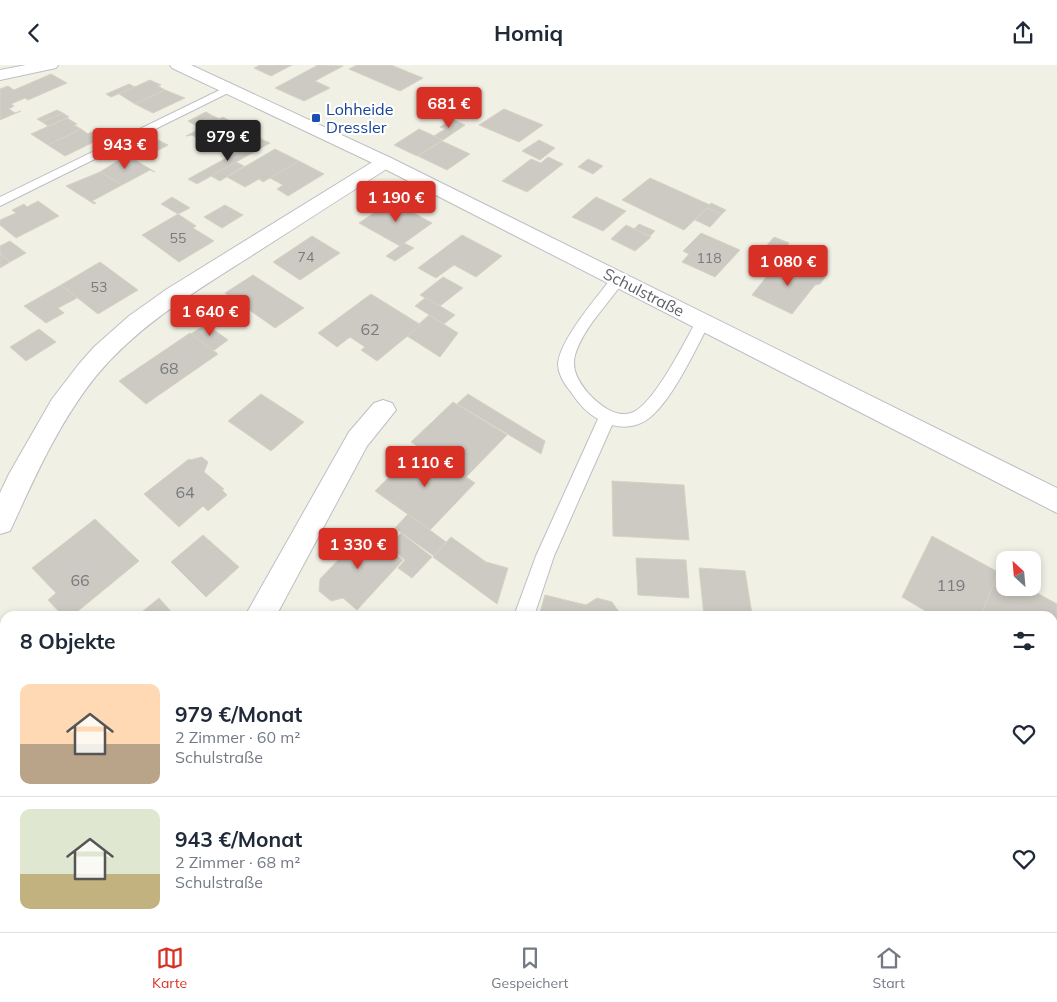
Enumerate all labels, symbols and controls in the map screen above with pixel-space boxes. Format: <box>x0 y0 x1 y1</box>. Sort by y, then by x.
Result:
icon: back <box>20 19 48 47</box>
text: Homiq <box>494 19 563 47</box>
icon: share <box>1009 19 1037 47</box>
pin: 681 € <box>414 87 484 129</box>
text: 681 € <box>428 93 470 113</box>
place label: Lohheide Dressler <box>326 99 393 137</box>
marker: Lohheide Dressler <box>310 112 322 124</box>
pin: 979 € <box>193 119 263 162</box>
text: 979 € <box>207 126 249 146</box>
pin: 943 € <box>90 127 160 170</box>
text: 943 € <box>104 134 146 154</box>
pin: 1 190 € <box>350 181 442 223</box>
text: 1 190 € <box>368 187 424 207</box>
house number: 55 <box>170 229 186 247</box>
pin: 1 080 € <box>742 245 834 287</box>
house number: 74 <box>298 248 315 266</box>
house number: 118 <box>696 249 722 267</box>
text: 1 080 € <box>760 251 816 271</box>
street label: Schulstraße <box>600 263 688 321</box>
house number: 53 <box>91 278 107 296</box>
pin: 1 640 € <box>164 295 256 337</box>
text: 1 640 € <box>182 301 238 321</box>
house number: 62 <box>360 319 380 339</box>
house number: 68 <box>159 358 179 378</box>
pin: 1 110 € <box>379 445 471 488</box>
text: 1 110 € <box>397 452 453 472</box>
house number: 64 <box>175 482 195 502</box>
pin: 1 330 € <box>312 527 404 570</box>
text: 1 330 € <box>330 534 386 554</box>
north arrow <box>996 551 1041 596</box>
map controls <box>996 551 1041 596</box>
house number: 66 <box>70 570 90 590</box>
house number: 119 <box>937 575 965 595</box>
icon: filters <box>1010 627 1038 655</box>
text: 8 Objekte <box>20 628 116 654</box>
text: 979 €/Monat <box>175 701 302 727</box>
icon: home <box>60 704 120 764</box>
icon: heart <box>1010 720 1038 748</box>
text: 2 Zimmer · 60 m² <box>175 727 300 747</box>
text: Schulstraße <box>175 747 263 767</box>
text: 943 €/Monat <box>175 826 302 852</box>
icon: home <box>60 829 120 889</box>
icon: heart <box>1010 845 1038 873</box>
text: 2 Zimmer · 68 m² <box>175 852 300 872</box>
text: Schulstraße <box>175 872 263 892</box>
tab: Karte <box>152 944 187 992</box>
tab: Gespeichert <box>491 944 569 992</box>
tab: Start <box>873 944 905 992</box>

